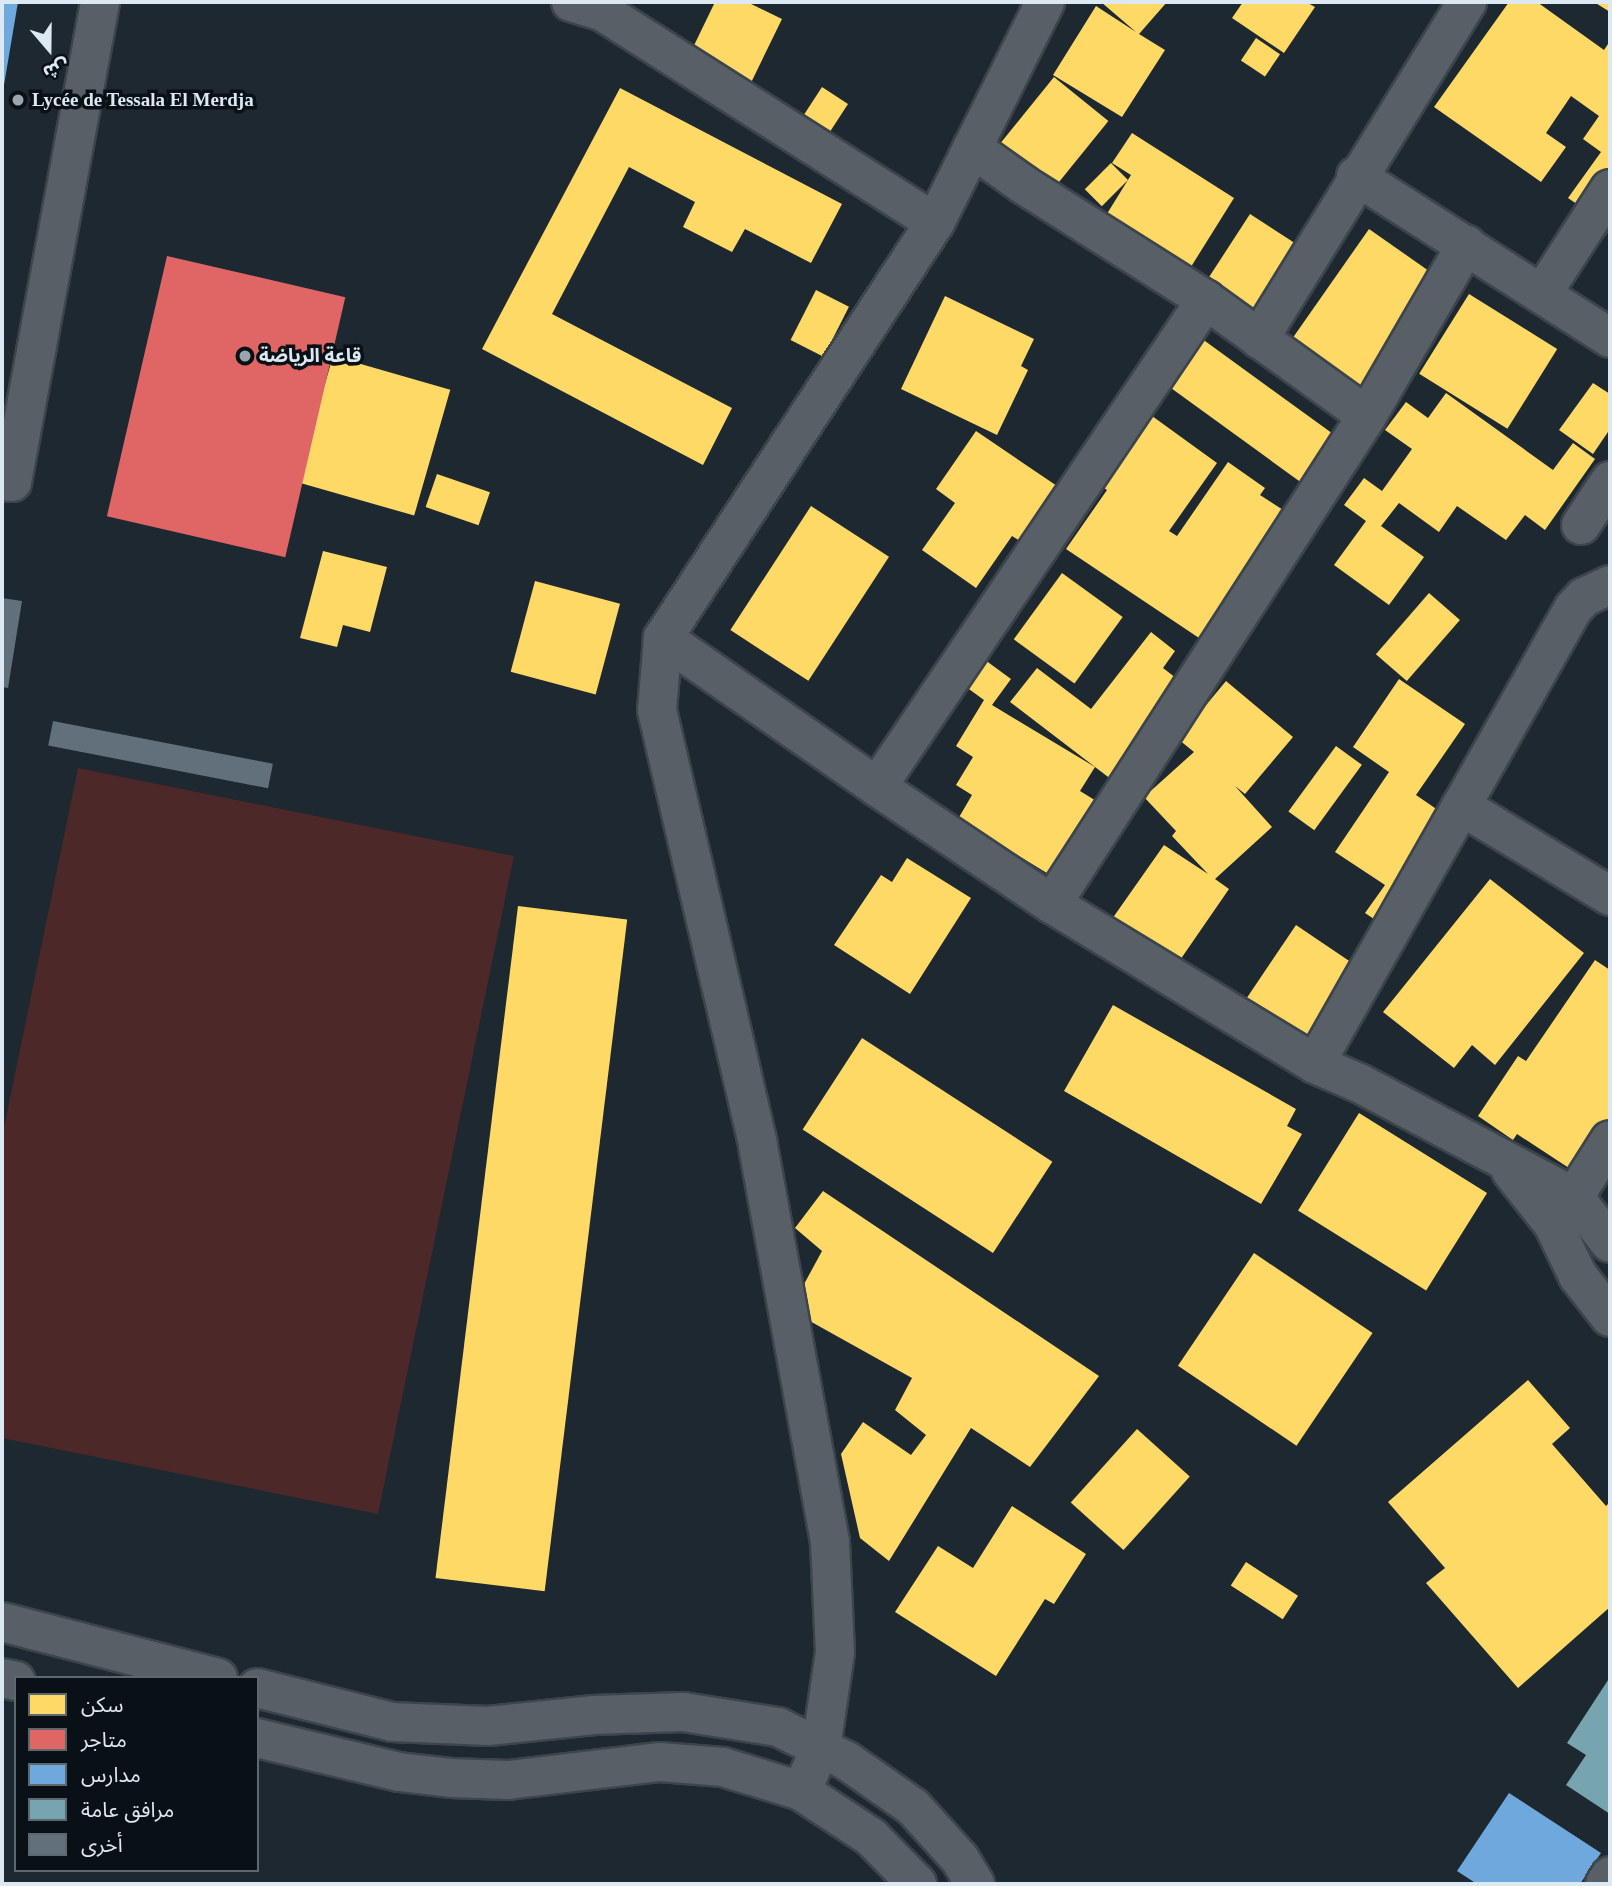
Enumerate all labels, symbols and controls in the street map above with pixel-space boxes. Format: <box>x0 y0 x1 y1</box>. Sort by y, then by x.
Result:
north arrow <box>14 14 84 84</box>
text: ش <box>41 55 72 84</box>
place label: Lycée de Tessala El Merdja <box>32 89 254 111</box>
marker: Lycée de Tessala El Merdja <box>10 92 26 108</box>
place label: قاعة الرياضة <box>259 345 361 367</box>
marker: قاعة الرياضة <box>237 348 253 364</box>
legend <box>14 1676 259 1872</box>
text: سكن <box>81 1693 123 1717</box>
text: متاجر <box>81 1728 127 1752</box>
text: مدارس <box>81 1763 141 1787</box>
text: مرافق عامة <box>81 1798 174 1822</box>
text: أخرى <box>81 1833 123 1857</box>

